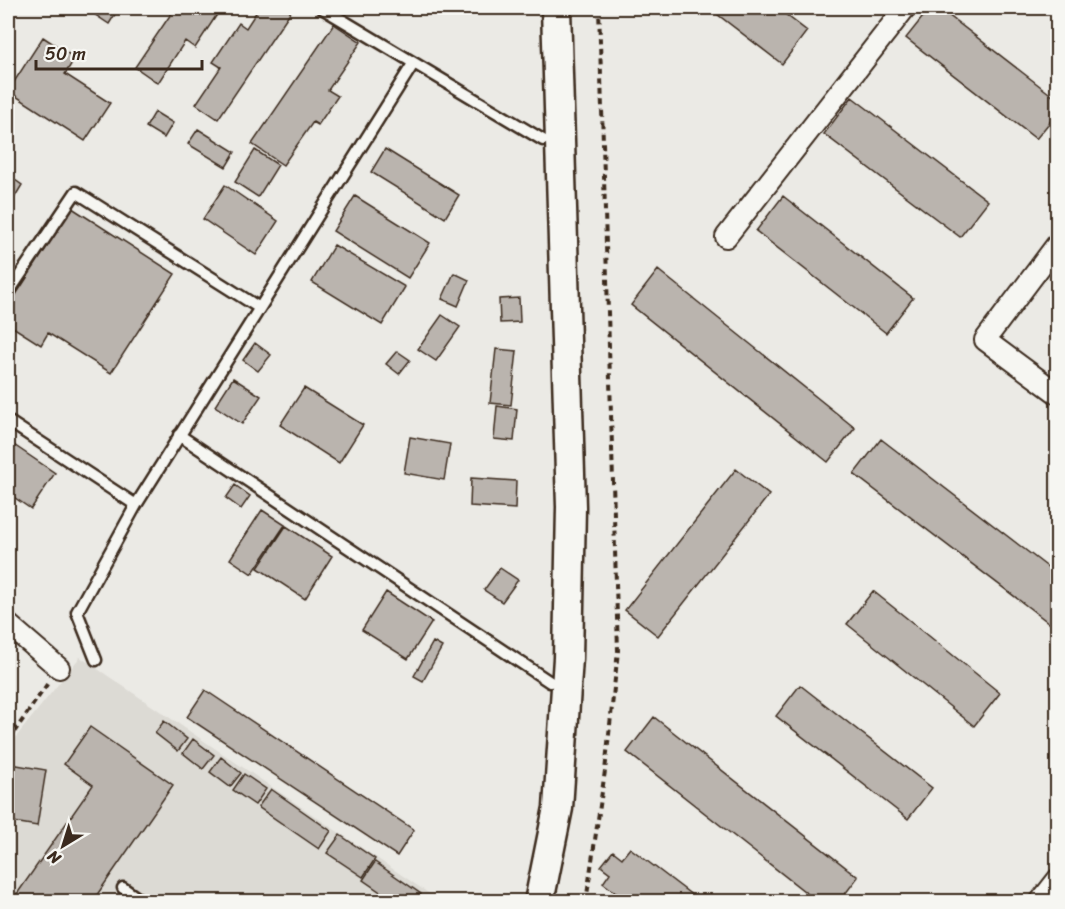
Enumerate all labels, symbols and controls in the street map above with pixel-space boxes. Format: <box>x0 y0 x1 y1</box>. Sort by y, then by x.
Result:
scale bar <box>36 33 202 71</box>
text: 50 m <box>45 38 86 70</box>
north arrow <box>33 816 93 876</box>
text: N <box>40 842 68 873</box>

